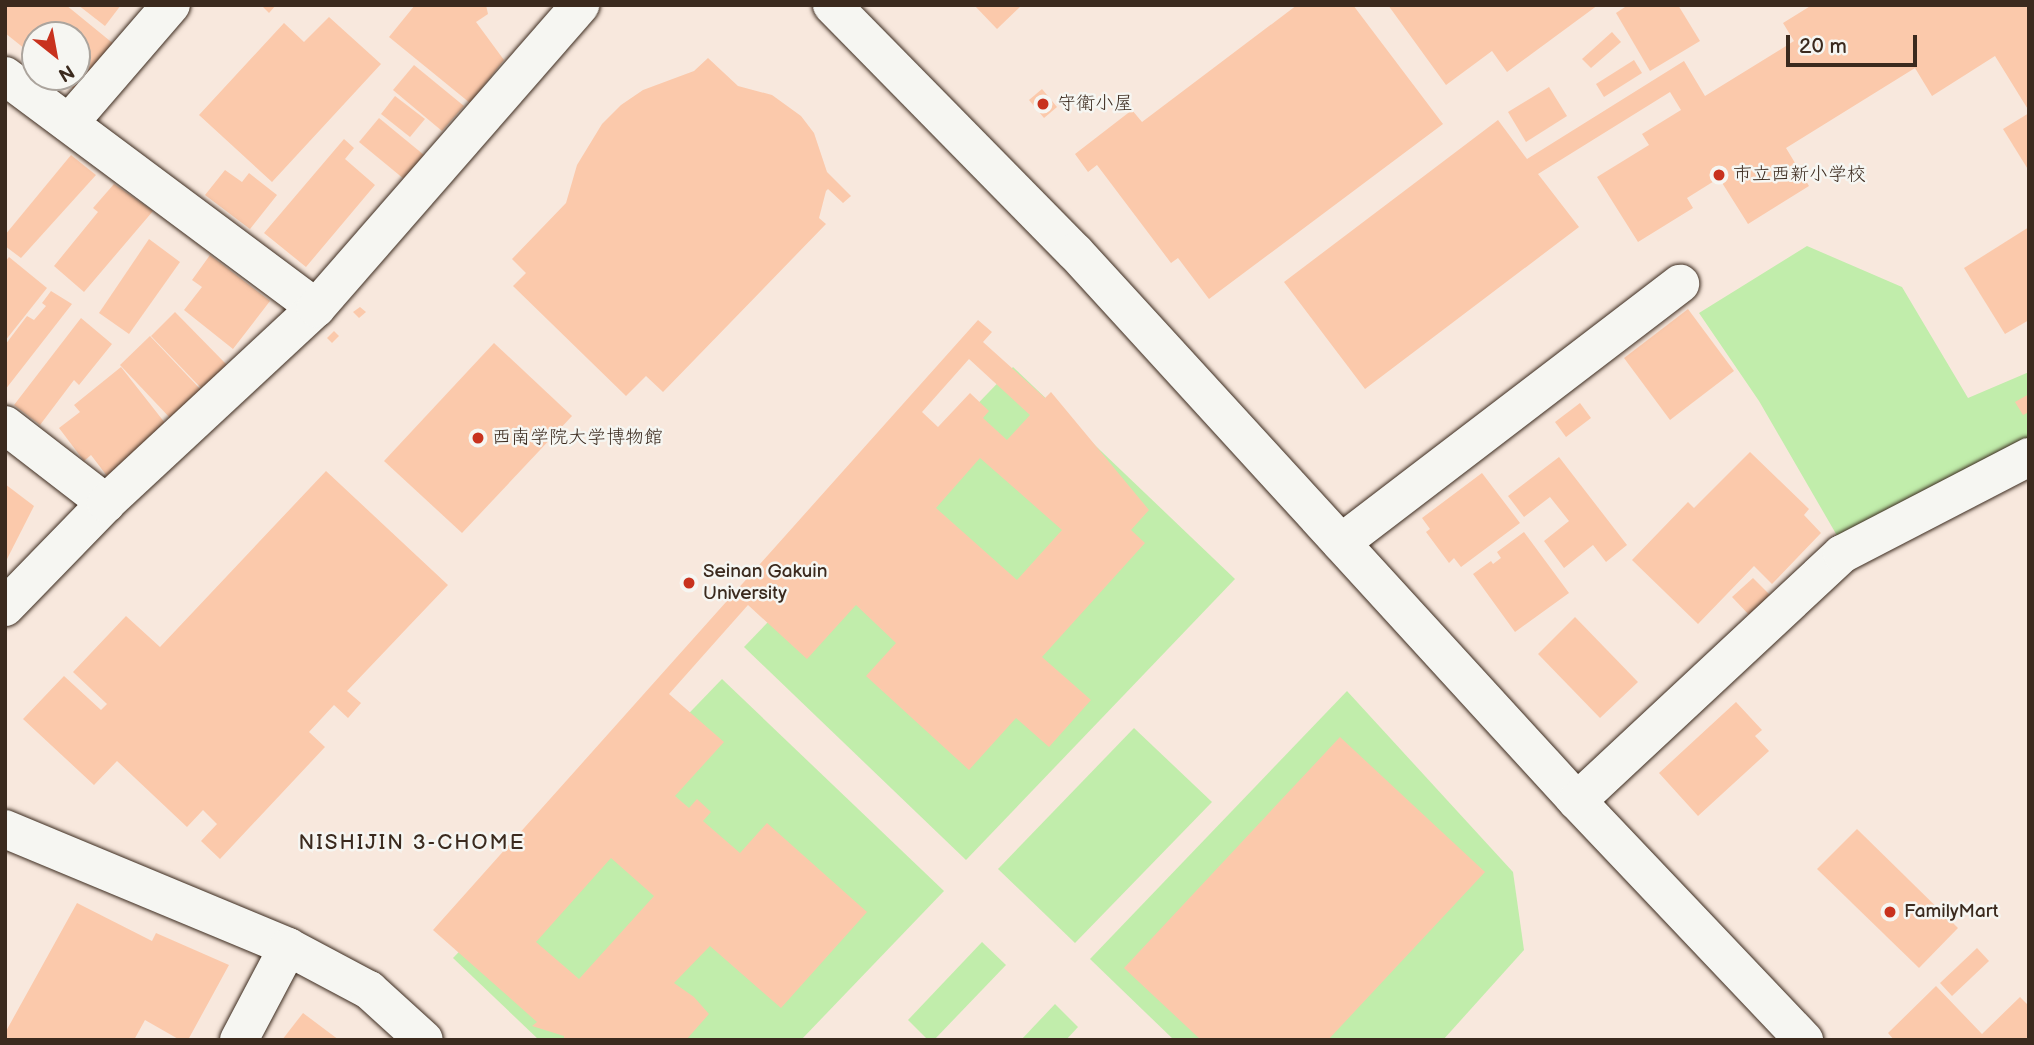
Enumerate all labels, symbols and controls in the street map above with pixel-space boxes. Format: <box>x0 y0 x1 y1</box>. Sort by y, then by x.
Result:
north arrow <box>21 21 91 91</box>
scale bar <box>1789 21 1920 65</box>
text: 20 m <box>1799 34 1847 59</box>
text: N <box>54 59 78 86</box>
place label: 守衛小屋 <box>1057 93 1133 115</box>
marker: 守衛小屋 <box>1035 96 1051 112</box>
place label: 市立西新小学校 <box>1733 164 1866 186</box>
marker: 市立西新小学校 <box>1711 167 1727 183</box>
place label: 西南学院大学博物館 <box>492 427 663 449</box>
marker: 西南学院大学博物館 <box>470 430 486 446</box>
place label: Seinan Gakuin University <box>703 561 827 605</box>
marker: Seinan Gakuin University <box>681 575 697 591</box>
district label: NISHIJIN 3-CHOME <box>300 830 524 856</box>
place label: FamilyMart <box>1904 901 1999 923</box>
marker: FamilyMart <box>1882 904 1898 920</box>

